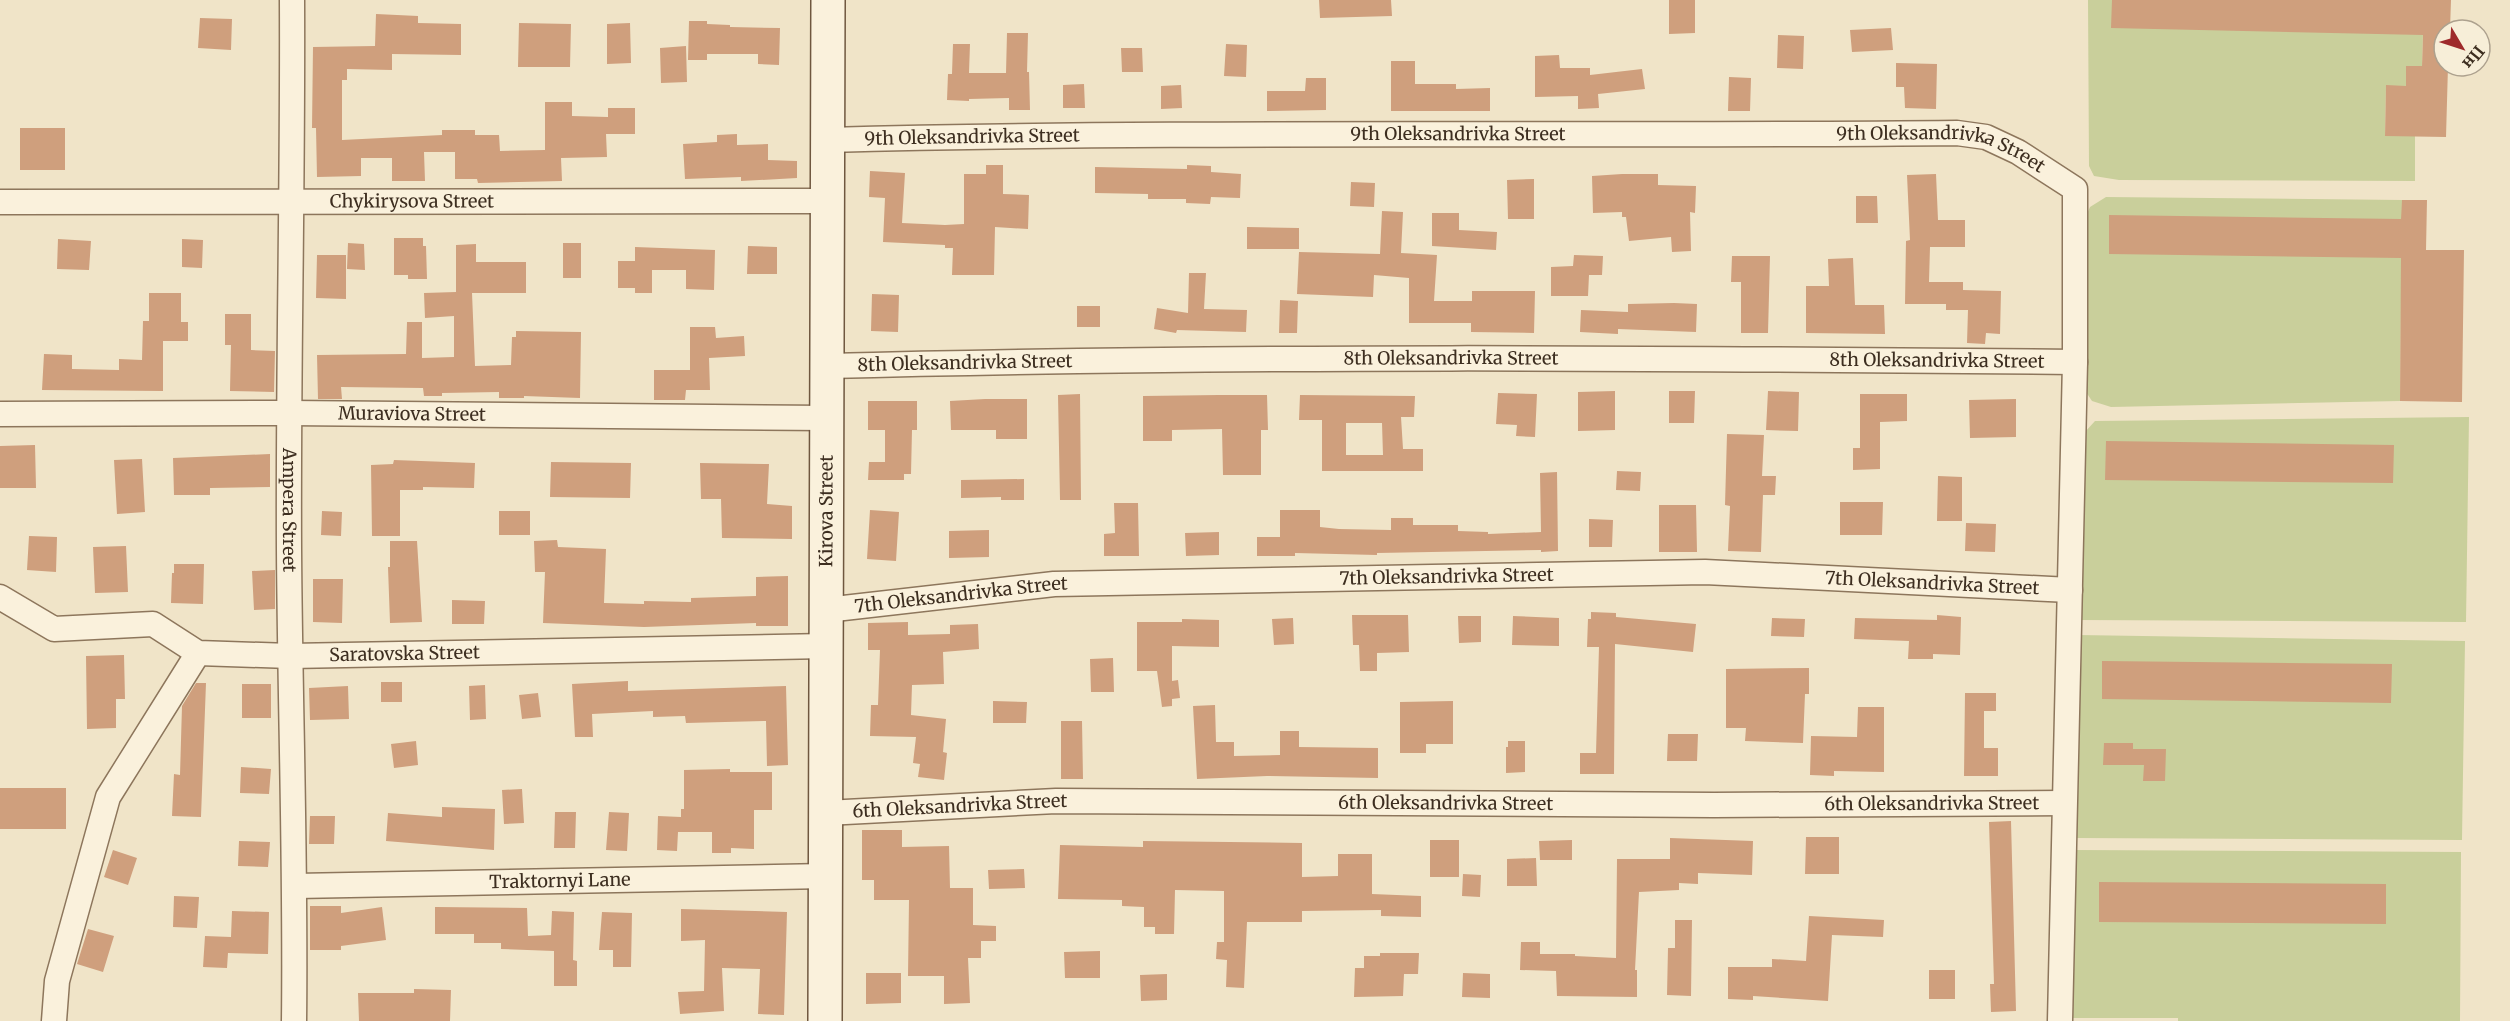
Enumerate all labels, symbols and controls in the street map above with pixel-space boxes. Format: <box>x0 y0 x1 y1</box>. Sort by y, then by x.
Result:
north arrow <box>2432 18 2492 78</box>
text: Пн <box>2458 42 2489 73</box>
street label: 9th Oleksandrivka Street <box>1836 121 2050 178</box>
street label: 9th Oleksandrivka Street <box>1350 122 1566 145</box>
street label: 9th Oleksandrivka Street <box>864 124 1080 150</box>
street label: Chykirysova Street <box>330 189 494 213</box>
street label: 8th Oleksandrivka Street <box>1343 346 1559 370</box>
street label: 8th Oleksandrivka Street <box>1829 348 2045 373</box>
street label: 8th Oleksandrivka Street <box>857 349 1073 376</box>
street label: Muraviova Street <box>338 401 486 426</box>
street label: Ampera Street <box>278 447 301 572</box>
street label: Kirova Street <box>814 455 838 567</box>
street label: 7th Oleksandrivka Street <box>1339 563 1554 590</box>
street label: 7th Oleksandrivka Street <box>1825 566 2040 599</box>
street label: 7th Oleksandrivka Street <box>853 572 1068 618</box>
street label: Saratovska Street <box>329 640 480 666</box>
street label: 6th Oleksandrivka Street <box>852 789 1067 823</box>
street label: 6th Oleksandrivka Street <box>1338 791 1553 815</box>
street label: 6th Oleksandrivka Street <box>1824 791 2039 815</box>
street label: Traktornyi Lane <box>489 868 631 893</box>

